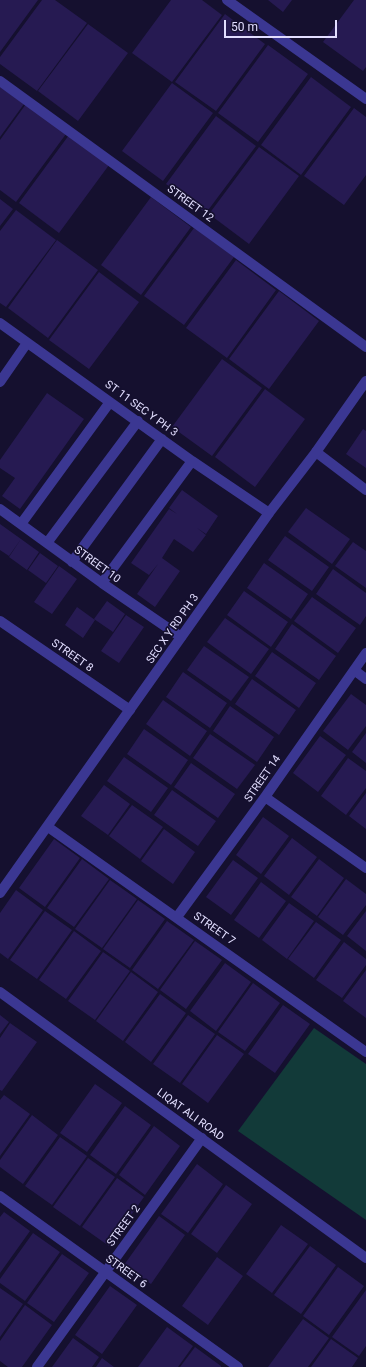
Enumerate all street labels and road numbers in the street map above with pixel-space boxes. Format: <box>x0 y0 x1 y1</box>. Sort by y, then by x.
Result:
street label: STREET 12 <box>164 183 216 225</box>
street label: ST 11 SEC Y PH 3 <box>102 378 180 440</box>
street label: STREET 10 <box>71 544 123 586</box>
street label: SEC X Y RD PH 3 <box>144 592 202 666</box>
street label: STREET 8 <box>49 637 95 675</box>
street label: STREET 14 <box>242 753 284 805</box>
street label: STREET 7 <box>191 910 237 948</box>
street label: LIQAT ALI ROAD <box>154 1086 226 1144</box>
street label: STREET 2 <box>105 1203 143 1249</box>
street label: STREET 6 <box>103 1253 149 1291</box>

